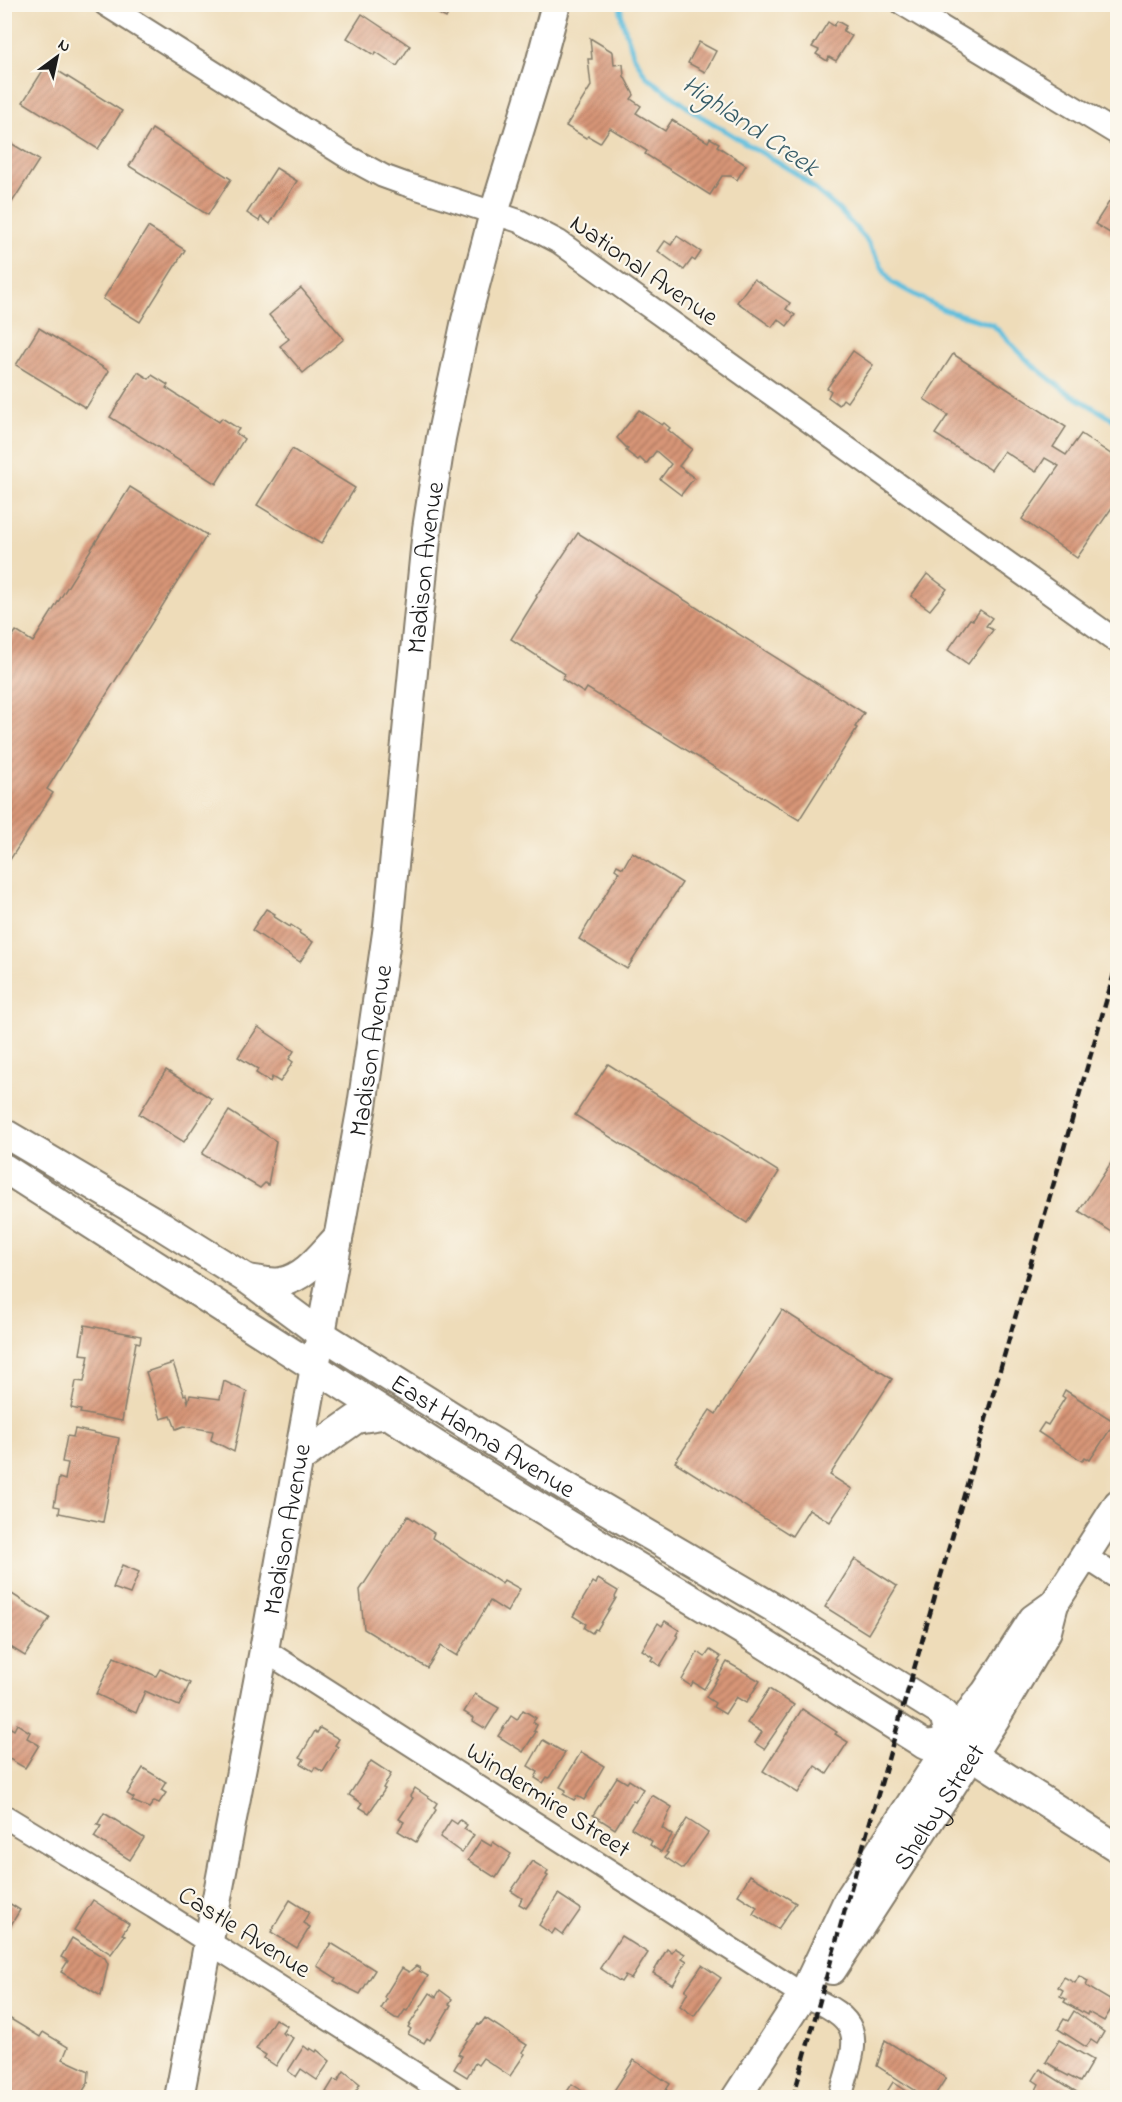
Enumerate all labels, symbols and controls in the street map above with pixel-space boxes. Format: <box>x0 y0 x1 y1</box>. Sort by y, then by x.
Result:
north arrow <box>27 27 87 87</box>
text: N <box>53 33 75 59</box>
water label: Highland Creek <box>673 67 827 189</box>
street label: National Avenue <box>561 206 726 337</box>
street label: Madison Avenue <box>399 479 456 656</box>
street label: Madison Avenue <box>341 962 404 1140</box>
street label: East Hanna Avenue <box>382 1366 582 1510</box>
street label: Madison Avenue <box>255 1441 323 1618</box>
street label: Windermire Street <box>457 1734 638 1869</box>
street label: Shelby Street <box>885 1737 996 1879</box>
street label: Castle Avenue <box>170 1878 318 1990</box>

